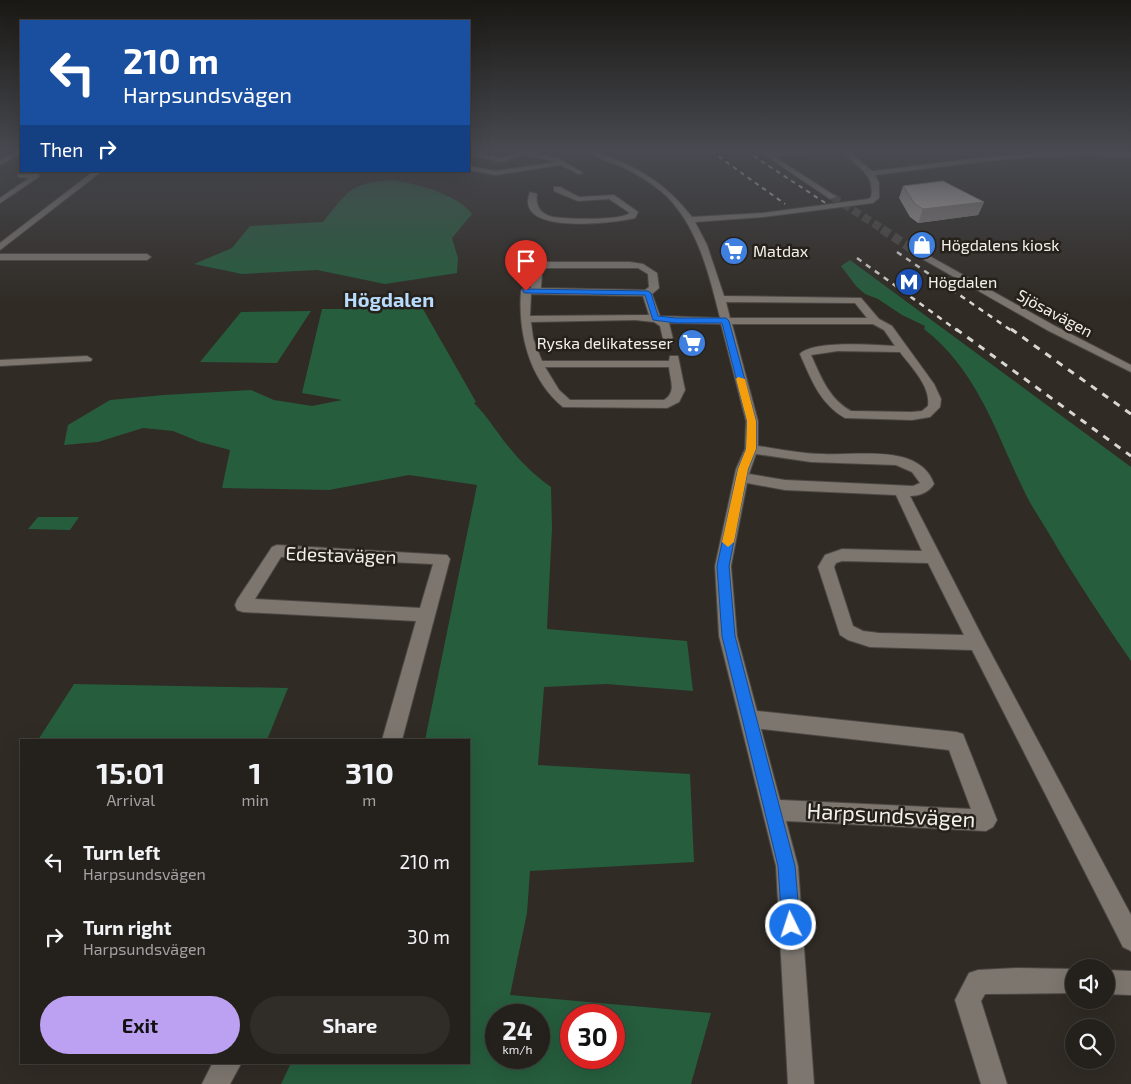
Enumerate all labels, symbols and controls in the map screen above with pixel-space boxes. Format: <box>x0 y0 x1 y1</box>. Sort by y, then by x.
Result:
text: 210 m <box>123 39 219 81</box>
icon: left <box>40 40 105 105</box>
text: Harpsundsvägen <box>123 81 292 107</box>
icon: right <box>93 135 121 163</box>
text: Then <box>40 138 83 161</box>
shop icon: Högdalens kiosk <box>907 230 937 260</box>
place label: Högdalens kiosk <box>941 235 1059 254</box>
supermarket icon: Matdax <box>719 236 749 266</box>
pin <box>505 240 547 291</box>
place label: Matdax <box>753 241 809 260</box>
icon: arrive <box>512 247 540 275</box>
metro station icon: Högdalen <box>894 267 924 297</box>
place label: Högdalen <box>928 272 997 291</box>
street label: Sjösavägen <box>1014 285 1096 341</box>
district label: Högdalen <box>344 287 434 311</box>
supermarket icon: Ryska delikatesser <box>677 328 707 358</box>
place label: Ryska delikatesser <box>537 333 674 352</box>
street label: Edestavägen <box>285 541 397 568</box>
text: 15:01 <box>96 754 165 790</box>
text: 1 <box>249 754 262 790</box>
text: 310 <box>345 754 394 790</box>
text: Arrival <box>106 790 155 809</box>
text: min <box>241 790 269 809</box>
text: m <box>362 790 376 809</box>
street label: Harpsundsvägen <box>806 797 976 831</box>
text: Turn left <box>83 841 160 864</box>
icon: left <box>40 848 68 876</box>
text: 210 m <box>399 850 450 873</box>
text: Harpsundsvägen <box>83 864 206 883</box>
position arrow <box>764 898 816 950</box>
text: Turn right <box>83 916 171 939</box>
icon: right <box>40 923 68 951</box>
text: 30 m <box>407 925 450 948</box>
text: Harpsundsvägen <box>83 939 206 958</box>
map controls <box>1065 959 1115 1069</box>
button: sound <box>1065 959 1115 1009</box>
button: Exit <box>40 996 240 1054</box>
button: Share <box>250 996 450 1054</box>
speed limit sign: 30 <box>560 1004 625 1069</box>
text: 24 <box>502 1015 533 1045</box>
button: search <box>1065 1019 1115 1069</box>
text: km/h <box>503 1042 532 1056</box>

